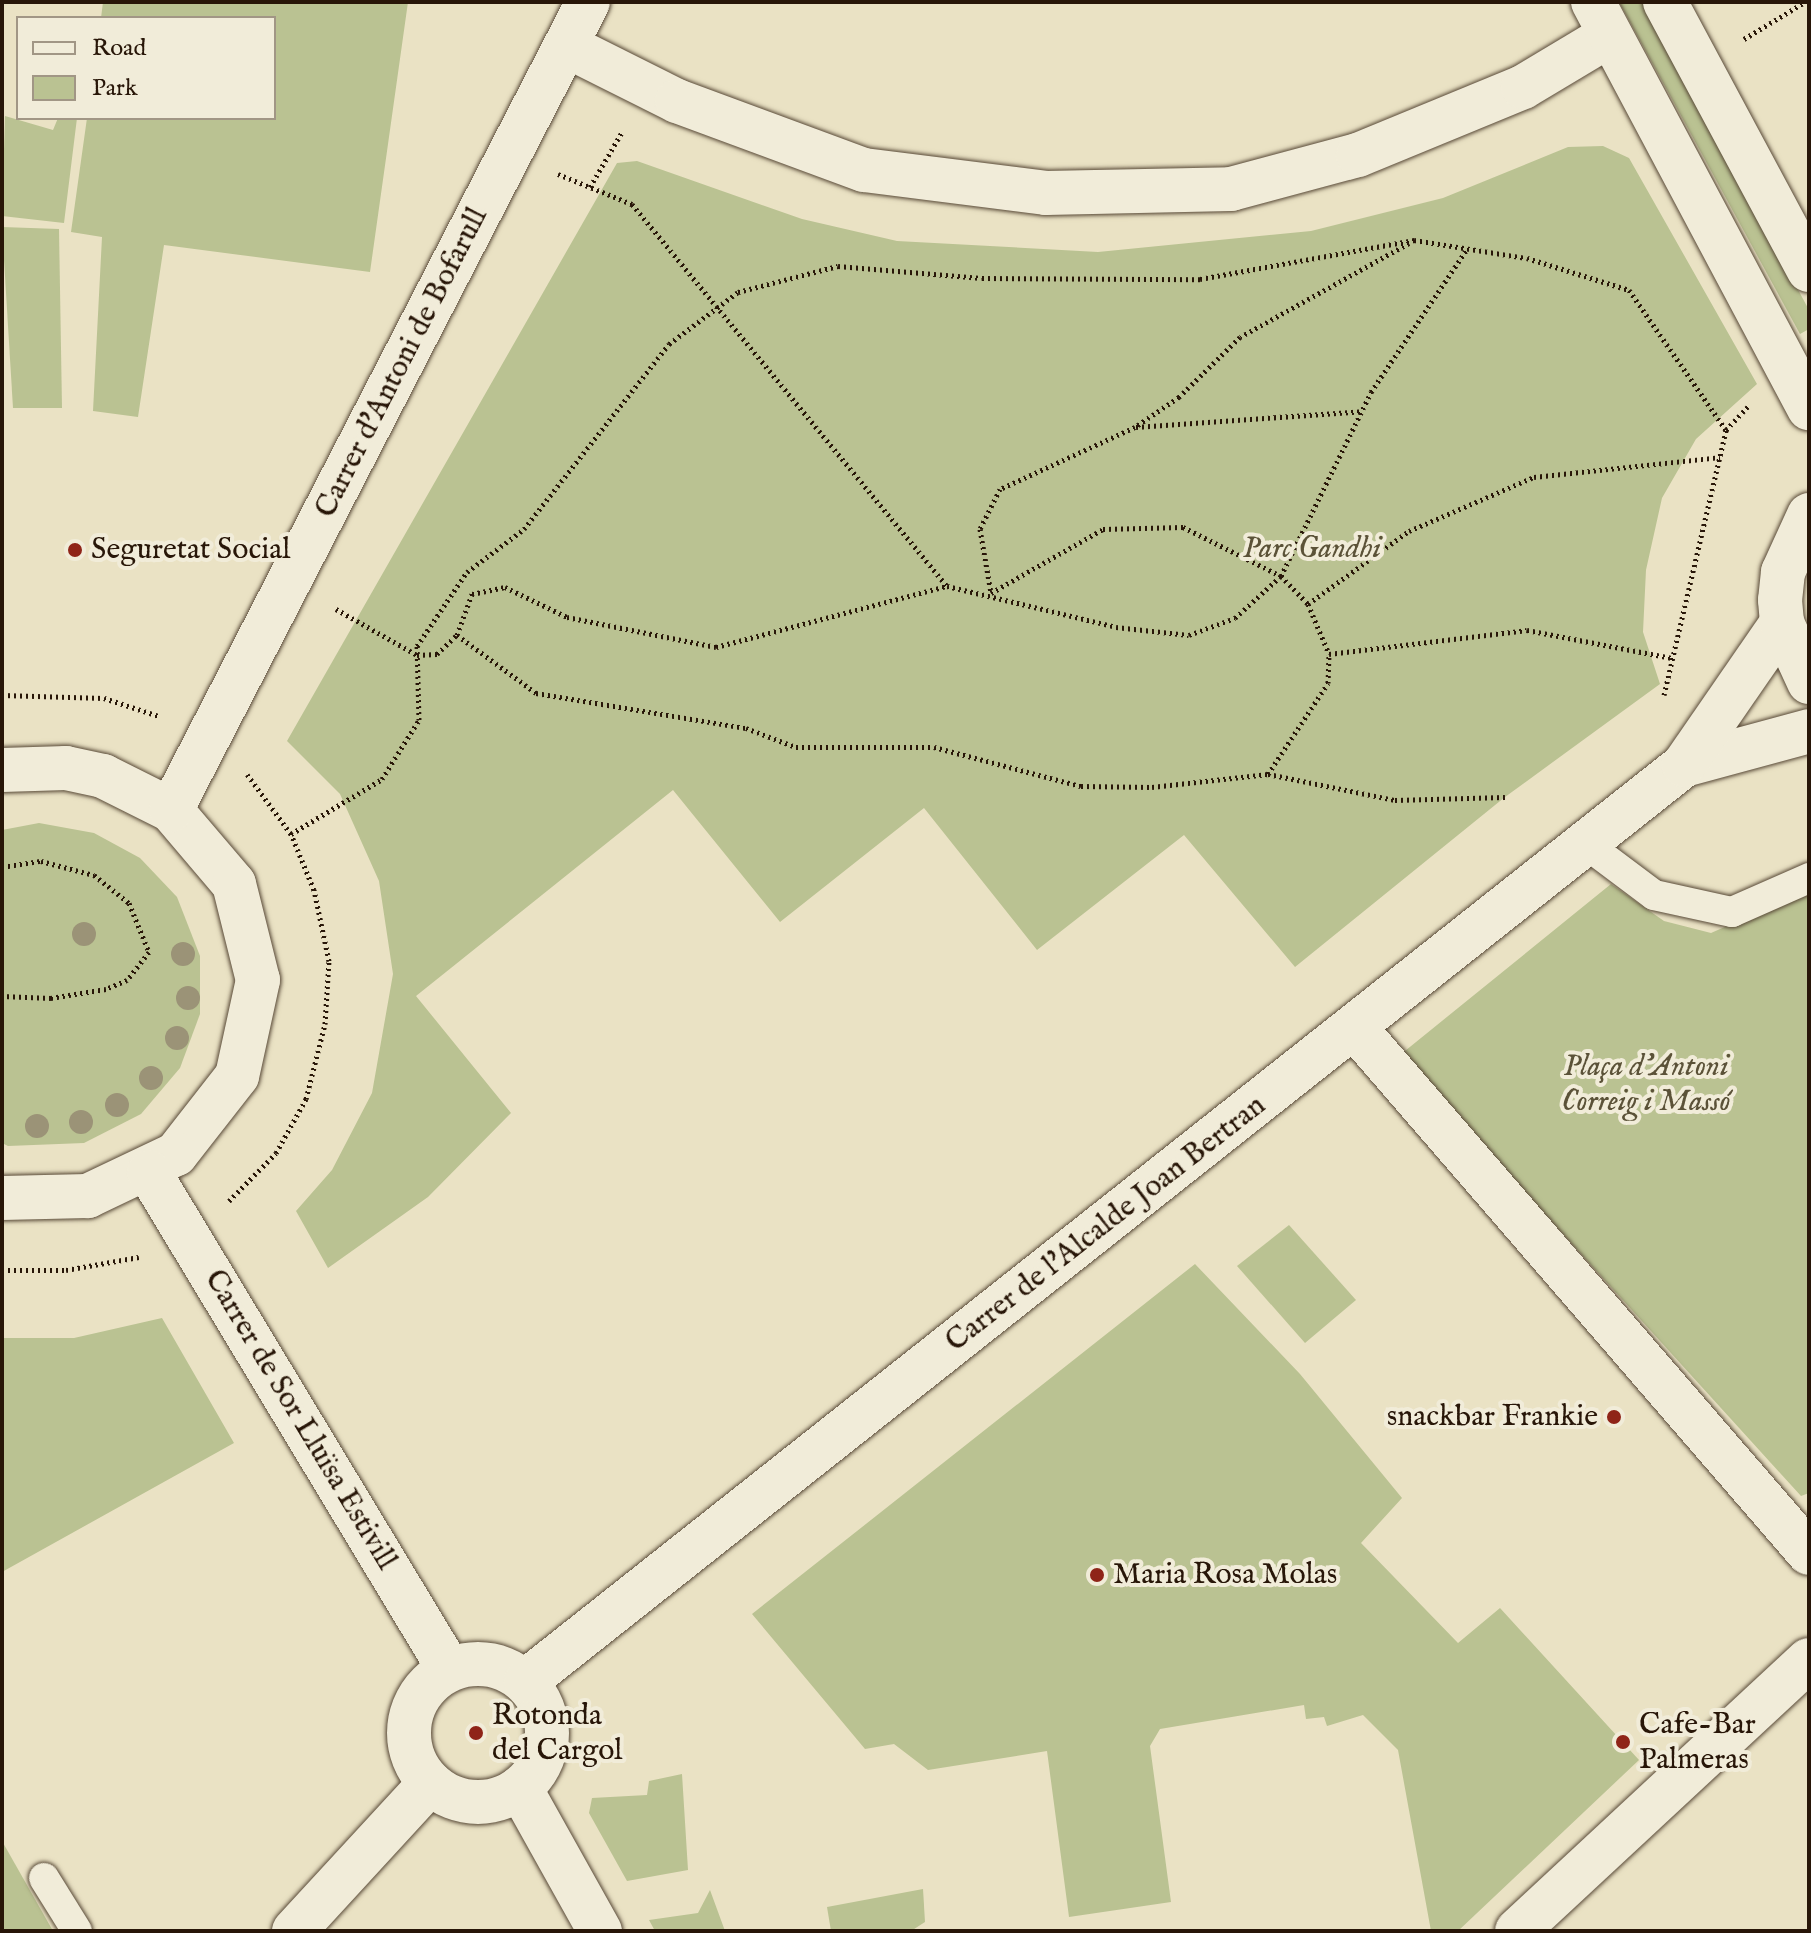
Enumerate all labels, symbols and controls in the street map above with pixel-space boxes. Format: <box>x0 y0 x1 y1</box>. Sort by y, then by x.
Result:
legend <box>16 16 276 120</box>
text: Road <box>92 33 146 64</box>
text: Park <box>92 73 138 104</box>
street label: Carrer d'Antoni de Bofarull <box>308 202 496 524</box>
park label: Parc Gandhi <box>1243 531 1381 567</box>
place label: Seguretat Social <box>91 532 291 568</box>
marker: Seguretat Social <box>66 541 84 559</box>
park label: Plaça d'Antoni Correig i Massó <box>1561 1049 1731 1120</box>
street label: Carrer de l'Alcalde Joan Bertran <box>939 1088 1273 1360</box>
street label: Carrer de Sor Lluïsa Estivill <box>196 1264 404 1576</box>
place label: snackbar Frankie <box>1387 1399 1598 1435</box>
marker: snackbar Frankie <box>1605 1408 1623 1426</box>
place label: Maria Rosa Molas <box>1113 1557 1337 1593</box>
marker: Maria Rosa Molas <box>1088 1566 1106 1584</box>
place label: Rotonda del Cargol <box>492 1698 622 1768</box>
place label: Cafe-Bar Palmeras <box>1639 1707 1756 1778</box>
marker: Rotonda del Cargol <box>467 1724 485 1742</box>
marker: Cafe-Bar Palmeras <box>1614 1733 1632 1751</box>

